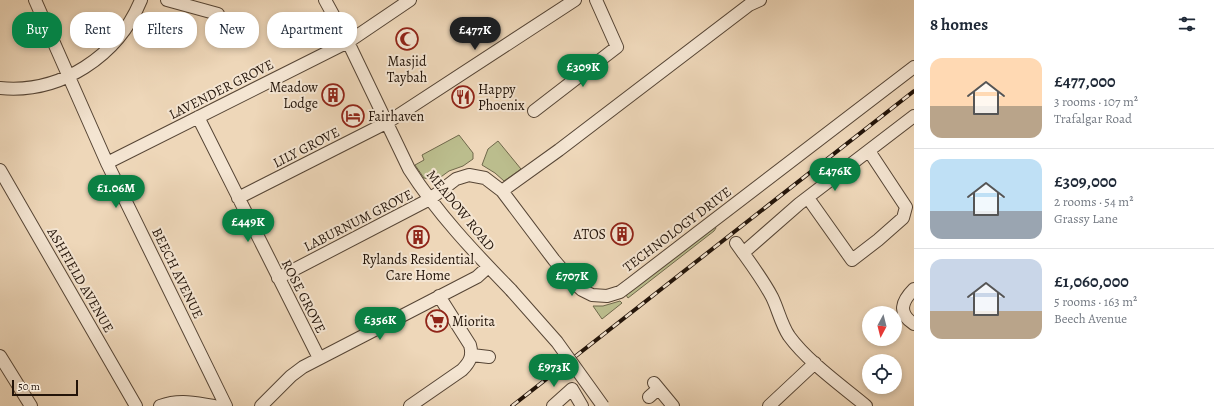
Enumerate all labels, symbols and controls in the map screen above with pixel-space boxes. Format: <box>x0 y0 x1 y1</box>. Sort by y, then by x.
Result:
chip: Buy <box>12 12 62 48</box>
chip: Rent <box>70 12 125 48</box>
chip: Filters <box>133 12 197 48</box>
chip: New <box>205 12 259 48</box>
chip: Apartment <box>267 12 357 48</box>
text: 8 homes <box>930 13 988 36</box>
icon: filters <box>1176 13 1198 35</box>
pin: £477K <box>447 17 503 51</box>
text: £477K <box>459 21 491 38</box>
mosque icon: Masjid Taybah <box>394 26 420 52</box>
place label: Masjid Taybah <box>387 52 428 87</box>
pin: £309K <box>555 54 611 88</box>
street label: LAVENDER GROVE <box>166 55 277 124</box>
text: £309K <box>566 58 600 75</box>
text: £477,000 <box>1054 70 1116 93</box>
icon: home <box>962 74 1010 122</box>
place label: Meadow Lodge <box>269 78 318 113</box>
place label: Happy Phoenix <box>478 80 525 115</box>
building icon: Meadow Lodge <box>320 82 346 108</box>
restaurant icon: Happy Phoenix <box>450 84 476 110</box>
text: 3 rooms · 107 m² <box>1054 93 1138 110</box>
hotel icon: Fairhaven <box>340 103 366 129</box>
place label: Fairhaven <box>368 107 424 126</box>
text: Trafalgar Road <box>1054 110 1132 127</box>
street label: LILY GROVE <box>270 123 343 172</box>
pin: £476K <box>807 158 863 192</box>
text: £476K <box>818 162 852 179</box>
street label: MEADOW ROAD <box>422 166 499 255</box>
text: £309,000 <box>1054 170 1117 193</box>
pin: £1.06M <box>83 175 149 209</box>
icon: home <box>962 175 1010 223</box>
text: £1.06M <box>97 179 135 196</box>
street label: TECHNOLOGY DRIVE <box>619 182 735 277</box>
street label: LABURNUM GROVE <box>300 185 416 256</box>
text: 2 rooms · 54 m² <box>1054 193 1133 210</box>
pin: £449K <box>220 209 276 243</box>
text: Grassy Lane <box>1054 210 1118 227</box>
text: £449K <box>231 213 265 230</box>
building icon: ATOS <box>609 221 635 247</box>
street label: ASHFIELD AVENUE <box>42 223 118 336</box>
building icon: Rylands Residential Care Home <box>405 224 431 250</box>
street label: BEECH AVENUE <box>147 225 208 322</box>
place label: ATOS <box>573 225 606 244</box>
place label: Rylands Residential Care Home <box>362 250 475 285</box>
street label: ROSE GROVE <box>277 256 330 336</box>
pin: £707K <box>544 263 600 297</box>
text: £707K <box>556 267 588 284</box>
text: £1,060,000 <box>1054 270 1129 293</box>
icon: home <box>962 275 1010 323</box>
text: 5 rooms · 163 m² <box>1054 293 1137 310</box>
north arrow <box>862 306 902 346</box>
map controls <box>862 306 902 394</box>
pin: £356K <box>352 307 408 341</box>
supermarket icon: Miorita <box>424 308 450 334</box>
text: Beech Avenue <box>1054 310 1127 327</box>
text: £356K <box>364 311 396 328</box>
place label: Miorita <box>452 312 496 331</box>
pin: £973K <box>526 354 582 388</box>
button: locate <box>862 354 902 394</box>
text: £973K <box>538 358 570 375</box>
scale bar <box>12 378 78 397</box>
text: 50 m <box>18 379 40 394</box>

